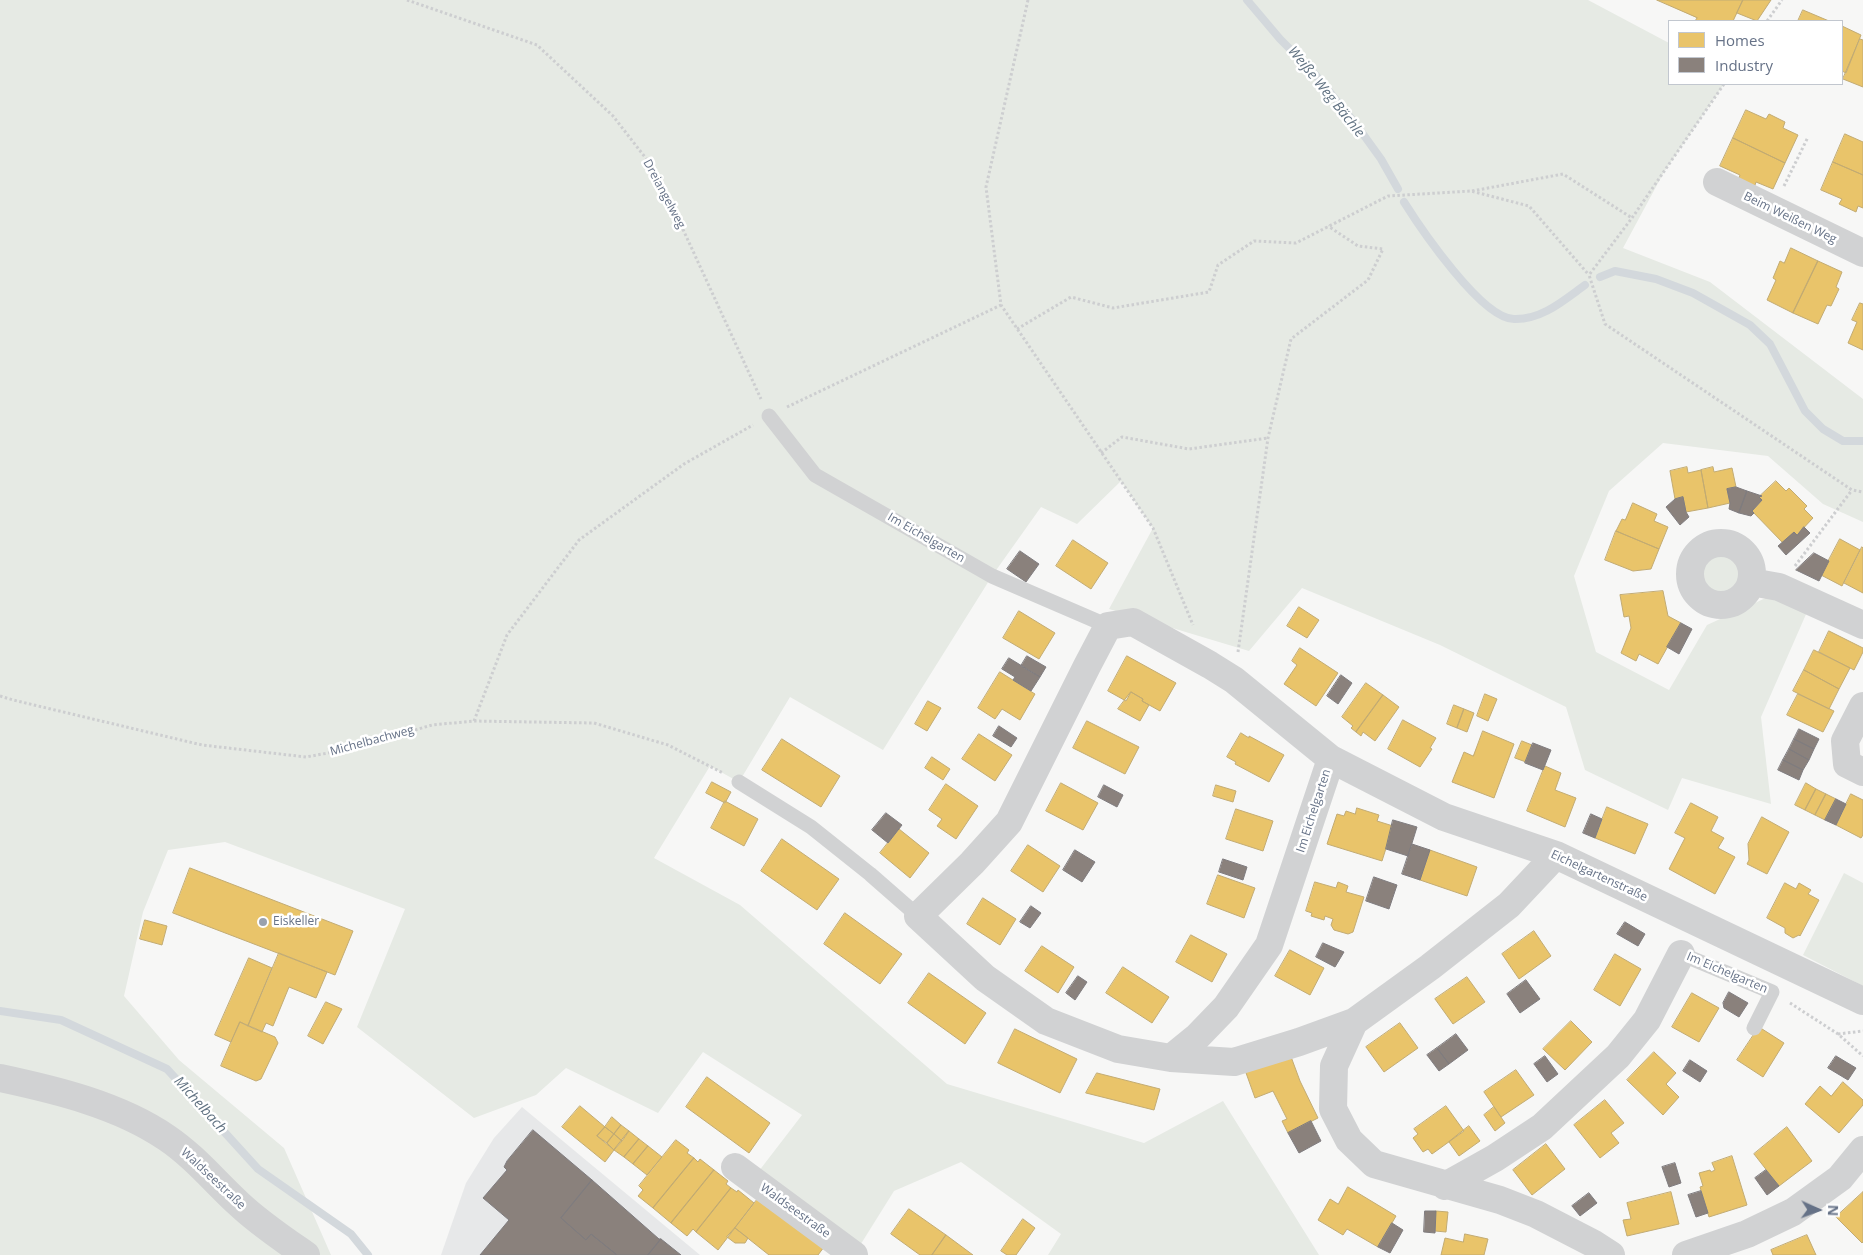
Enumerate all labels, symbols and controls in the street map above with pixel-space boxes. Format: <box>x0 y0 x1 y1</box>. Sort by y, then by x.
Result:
legend <box>1668 20 1843 85</box>
text: Homes <box>1715 30 1765 50</box>
water label: Weiße Weg Bächle <box>1284 43 1368 141</box>
text: Industry <box>1715 55 1773 75</box>
street label: Dreiangelweg <box>640 157 688 231</box>
street label: Beim Weißen Weg <box>1741 189 1839 247</box>
street label: Im Eichelgarten <box>885 510 967 566</box>
street label: Michelbachweg <box>328 723 416 759</box>
street label: Im Eichelgarten <box>1294 768 1334 854</box>
street label: Eichelgartenstraße <box>1548 847 1650 905</box>
place label: Eiskeller <box>273 915 319 929</box>
marker: Eiskeller <box>257 916 269 928</box>
street label: Im Eichelgarten <box>1684 949 1770 997</box>
water label: Michelbach <box>170 1073 230 1137</box>
street label: Waldseestraße <box>178 1145 248 1213</box>
street label: Waldseestraße <box>757 1181 833 1241</box>
north arrow <box>1793 1185 1843 1235</box>
text: N <box>1824 1205 1843 1217</box>

